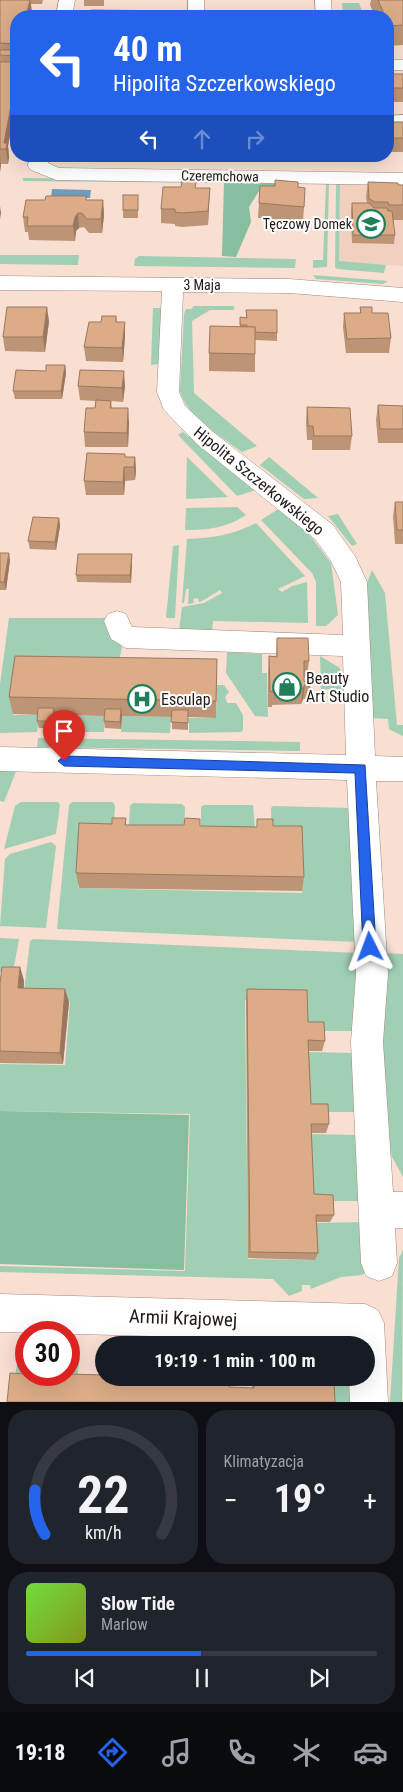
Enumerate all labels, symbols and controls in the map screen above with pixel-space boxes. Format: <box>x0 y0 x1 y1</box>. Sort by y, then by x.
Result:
text: 40 m <box>113 29 182 70</box>
icon: left <box>30 30 95 95</box>
text: Hipolita Szczerkowskiego <box>113 71 336 96</box>
icon: left <box>135 125 163 153</box>
icon: ahead <box>188 125 216 153</box>
icon: right <box>241 125 269 153</box>
street label: Czeremchowa <box>181 167 259 185</box>
school or university icon: Tęczowy Domek <box>356 209 386 239</box>
place label: Tęczowy Domek <box>263 216 353 232</box>
street label: 3 Maja <box>183 277 221 293</box>
street label: Hipolita Szczerkowskiego <box>190 423 328 539</box>
place label: Beauty Art Studio <box>306 669 369 706</box>
shop icon: Beauty Art Studio <box>272 672 302 702</box>
hospital icon: Esculap <box>127 684 157 714</box>
place label: Esculap <box>161 690 211 709</box>
pin <box>43 710 85 761</box>
icon: arrive <box>50 717 78 745</box>
position arrow <box>343 920 395 972</box>
street label: Armii Krajowej <box>128 1305 238 1331</box>
speed limit sign: 30 <box>15 1321 80 1386</box>
text: 19:19 · 1 min · 100 m <box>154 1349 316 1372</box>
text: Klimatyzacja <box>224 1452 304 1471</box>
text: 22 <box>76 1465 129 1526</box>
text: 19° <box>274 1477 327 1521</box>
text: − <box>224 1484 238 1517</box>
text: + <box>363 1484 377 1517</box>
text: km/h <box>84 1522 121 1543</box>
text: Slow Tide <box>101 1592 175 1615</box>
text: Marlow <box>101 1615 148 1634</box>
icon: previous <box>71 1664 99 1692</box>
icon: pause <box>188 1664 216 1692</box>
icon: next <box>305 1664 333 1692</box>
icon: directions <box>95 1735 130 1770</box>
icon: music <box>159 1735 194 1770</box>
icon: phone <box>224 1735 259 1770</box>
icon: climate <box>289 1735 324 1770</box>
icon: car <box>353 1735 388 1770</box>
text: 19:18 <box>15 1740 65 1765</box>

